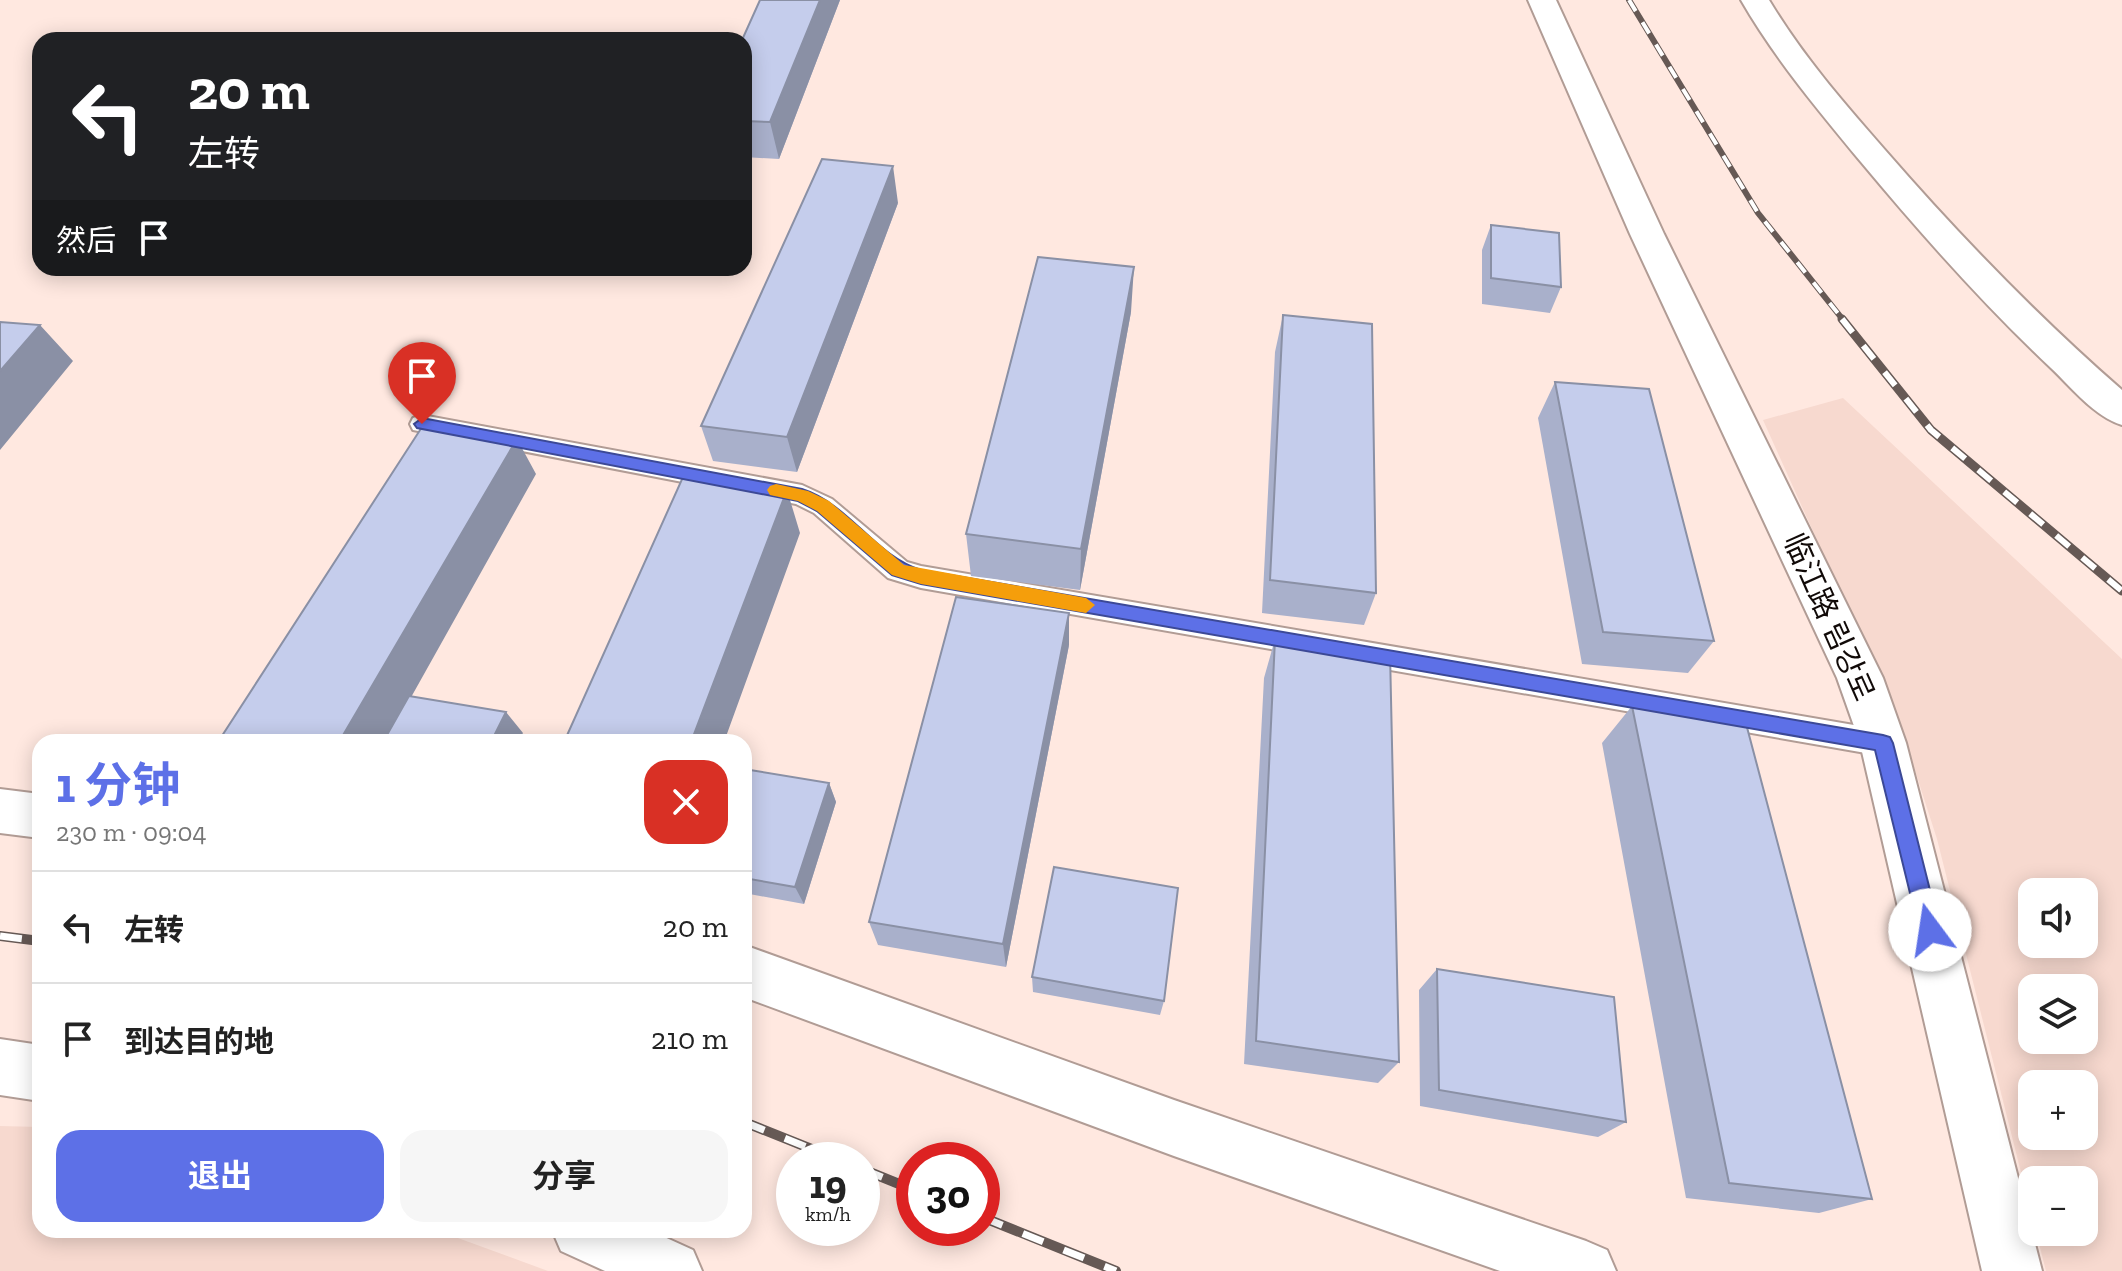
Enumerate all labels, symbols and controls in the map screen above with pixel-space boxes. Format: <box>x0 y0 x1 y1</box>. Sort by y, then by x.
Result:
text: 20 m <box>188 56 310 123</box>
icon: left <box>56 64 160 168</box>
text: 左转 <box>188 132 260 175</box>
icon: arrive <box>132 216 176 260</box>
text: 然后 <box>56 223 116 259</box>
pin <box>388 342 456 424</box>
icon: arrive <box>400 354 444 398</box>
street label: 临江路 림강로 <box>1776 528 1882 706</box>
text: 1 分钟 <box>56 757 180 814</box>
button: close <box>644 760 728 844</box>
text: 230 m · 09:04 <box>56 816 207 848</box>
map controls <box>2018 878 2098 1246</box>
button: sound <box>2018 878 2098 958</box>
position arrow <box>1888 888 1972 972</box>
icon: left <box>56 905 100 949</box>
text: 20 m <box>663 909 728 945</box>
text: 左转 <box>124 912 184 948</box>
button: layers <box>2018 974 2098 1054</box>
icon: arrive <box>56 1017 100 1061</box>
text: 210 m <box>651 1021 728 1057</box>
text: 到达目的地 <box>124 1024 274 1060</box>
button: + <box>2018 1070 2098 1150</box>
button: 退出 <box>56 1130 384 1222</box>
button: 分享 <box>400 1130 728 1222</box>
speed limit sign: 30 <box>896 1142 1000 1246</box>
text: 19 <box>809 1160 847 1208</box>
button: − <box>2018 1166 2098 1246</box>
text: km/h <box>805 1202 851 1226</box>

